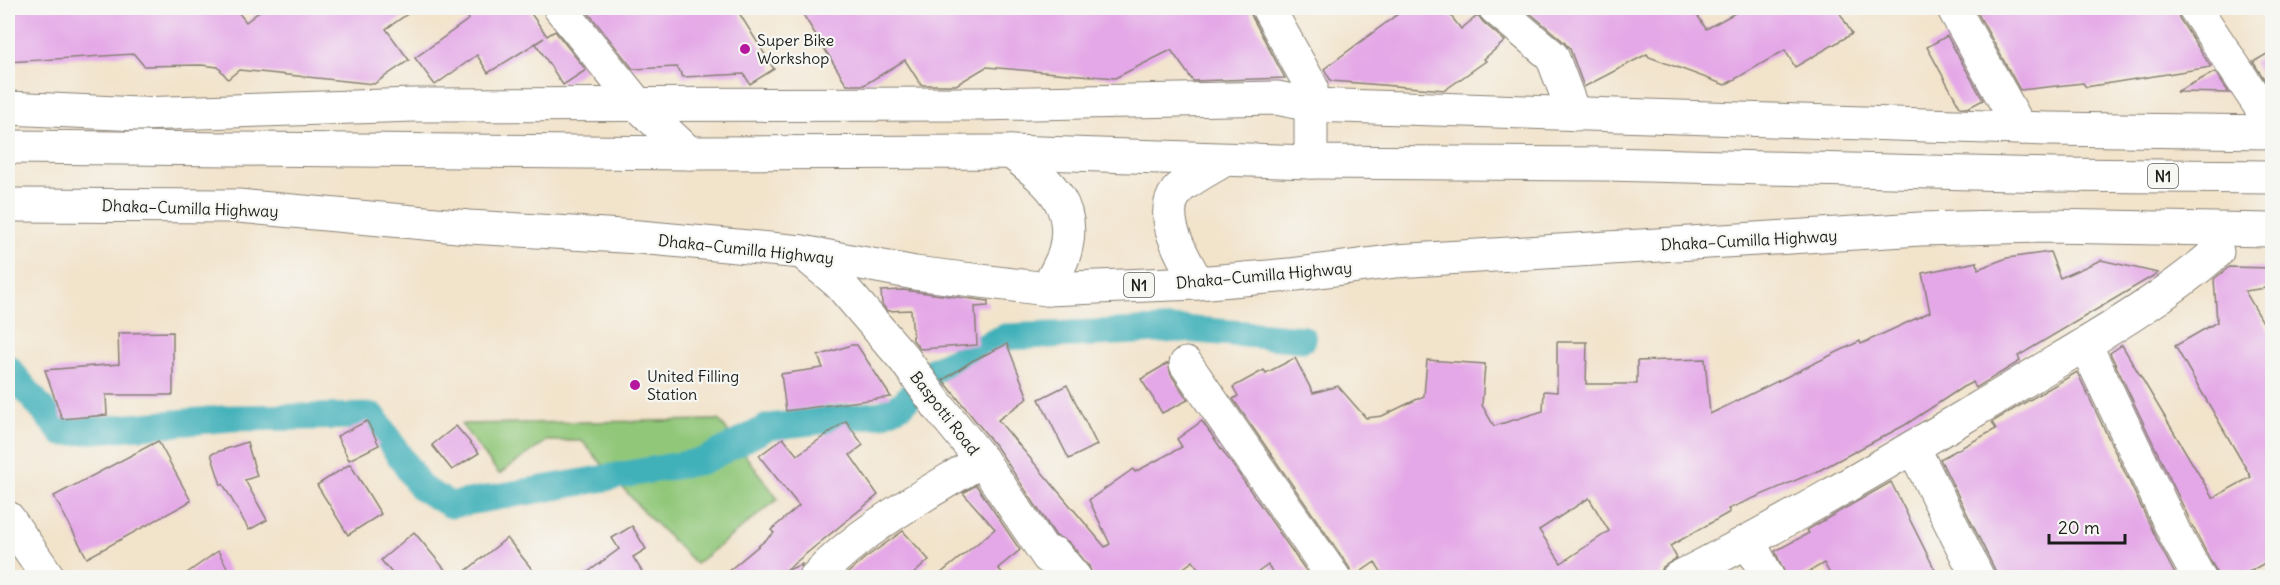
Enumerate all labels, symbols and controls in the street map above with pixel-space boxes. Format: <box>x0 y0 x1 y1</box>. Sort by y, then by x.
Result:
place label: Super Bike Workshop <box>757 30 834 68</box>
marker: Super Bike Workshop <box>738 42 752 56</box>
road number: N1 <box>2148 164 2178 188</box>
street label: Dhaka–Cumilla Highway <box>101 195 279 221</box>
street label: Dhaka–Cumilla Highway <box>1660 225 1838 255</box>
street label: Dhaka–Cumilla Highway <box>657 230 835 268</box>
street label: Dhaka–Cumilla Highway <box>1175 257 1353 293</box>
road number: N1 <box>1124 273 1154 297</box>
place label: United Filling Station <box>647 366 739 404</box>
street label: Baspotti Road <box>906 367 984 459</box>
marker: United Filling Station <box>628 378 642 392</box>
scale bar <box>2049 507 2126 545</box>
text: 20 m <box>2058 516 2100 539</box>

